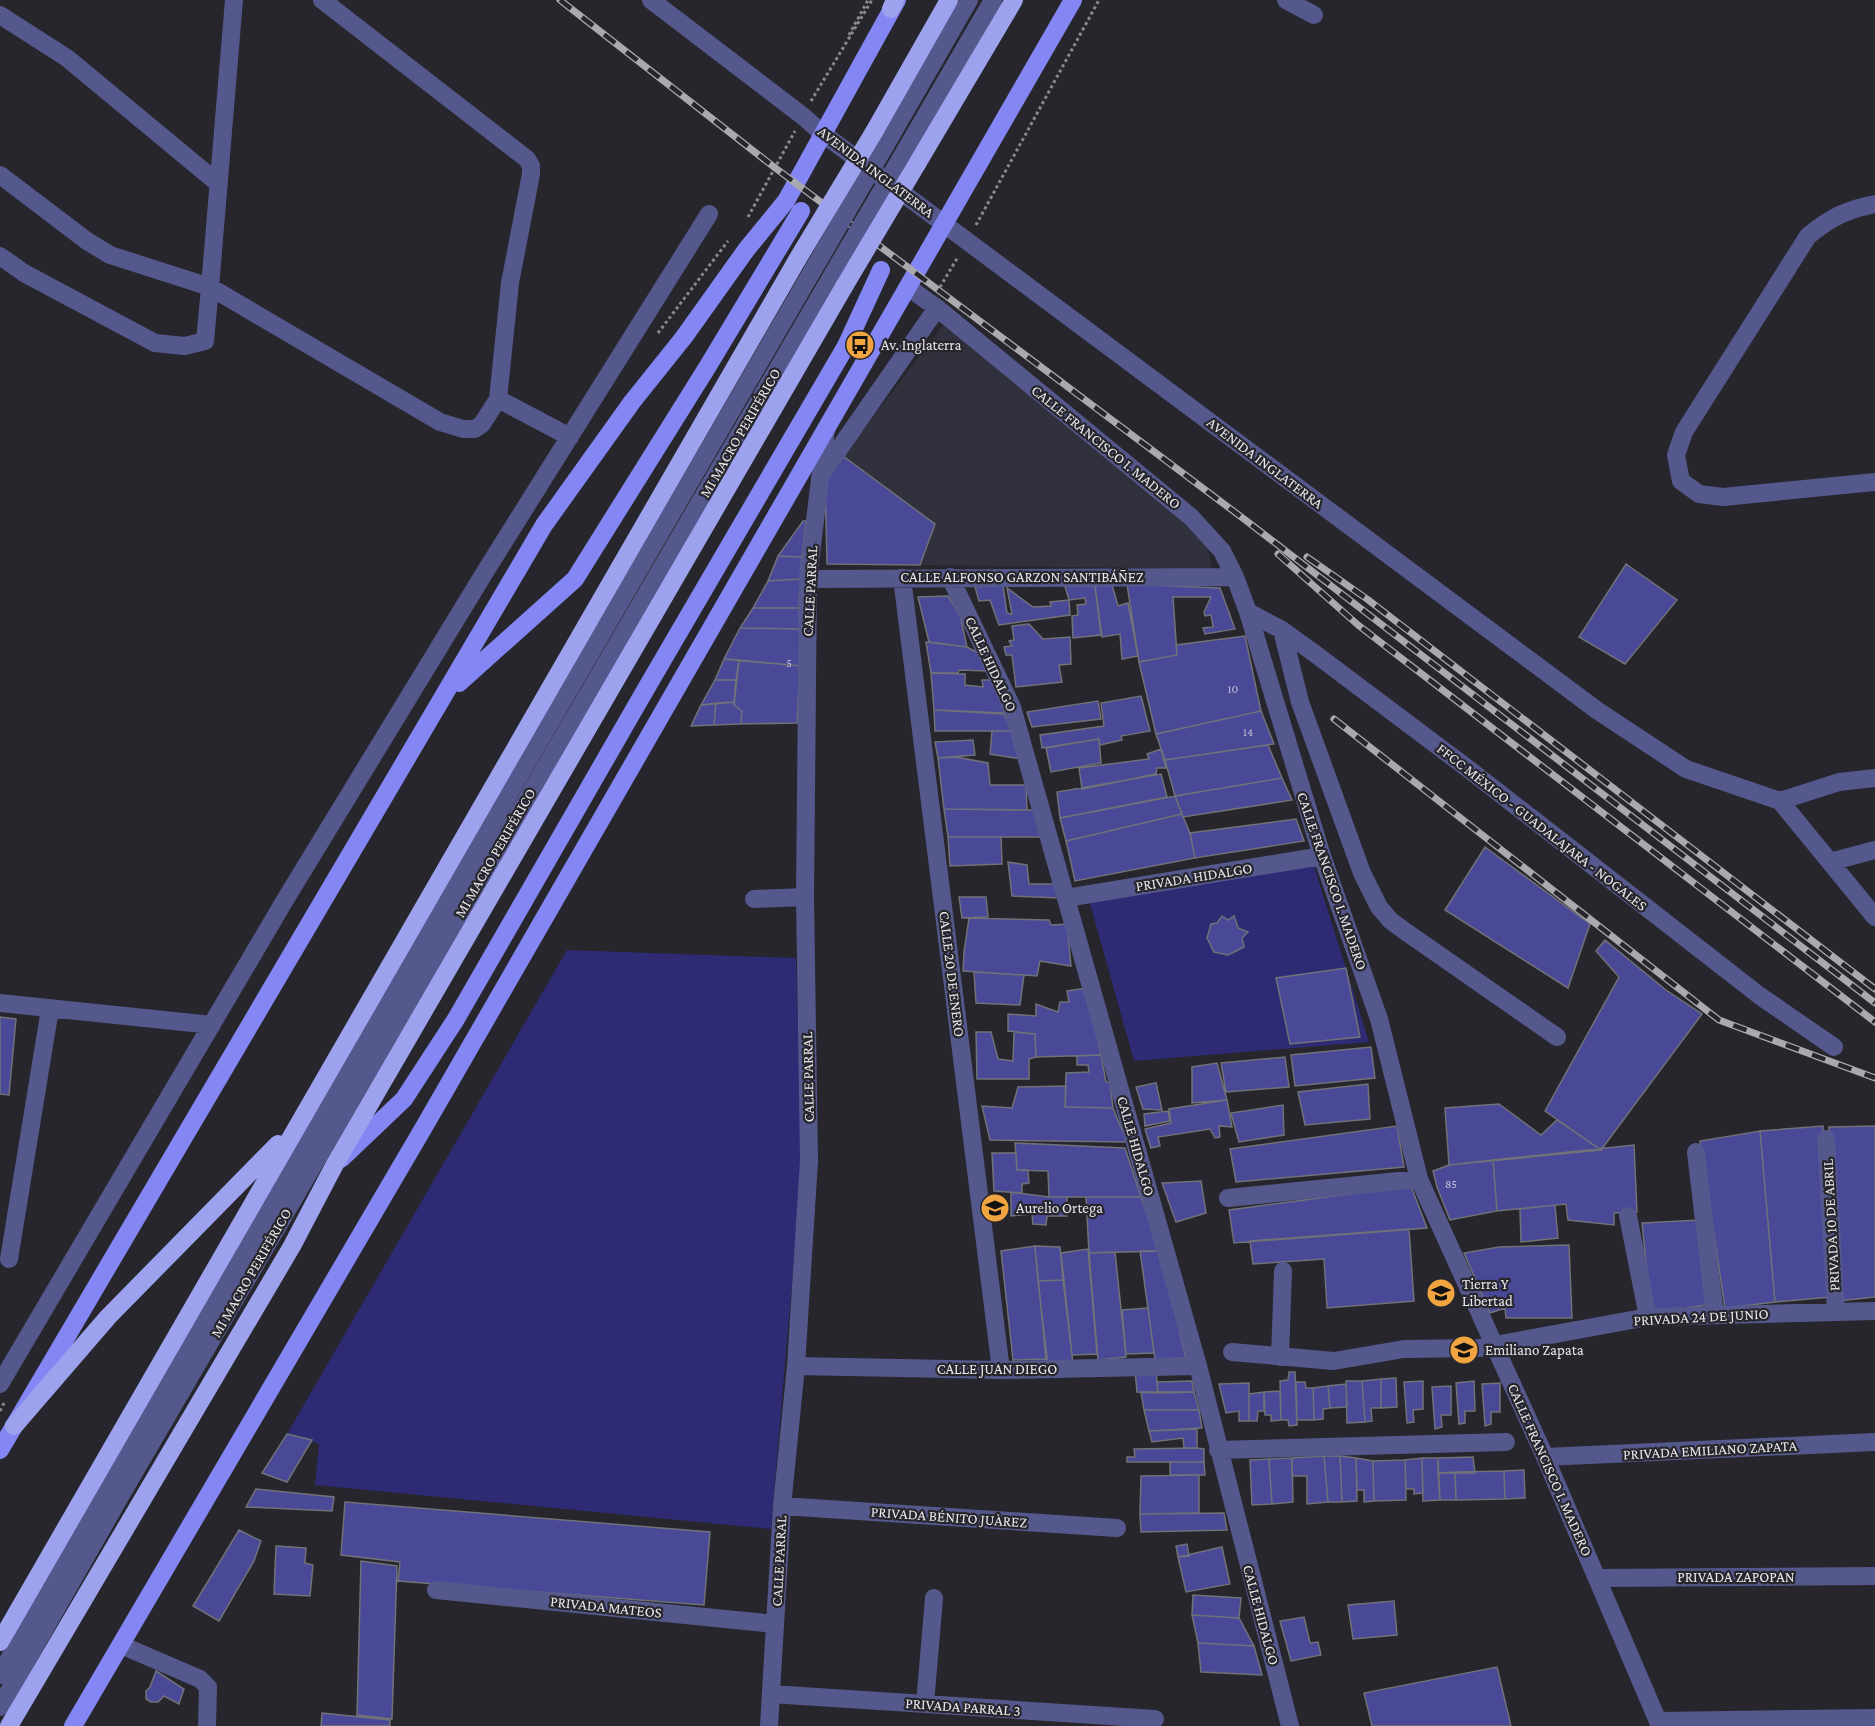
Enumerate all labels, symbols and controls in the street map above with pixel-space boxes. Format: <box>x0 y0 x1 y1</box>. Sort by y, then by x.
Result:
street label: AVENIDA INGLATERRA <box>815 123 938 221</box>
bus stop icon: Av. Inglaterra <box>844 329 876 361</box>
place label: Av. Inglaterra <box>881 337 961 354</box>
street label: MI MACRO PERIFÉRICO <box>696 366 784 500</box>
street label: CALLE FRANCISCO I. MADERO <box>1028 382 1184 512</box>
street label: AVENIDA INGLATERRA <box>1204 414 1327 512</box>
street label: CALLE PARRAL <box>800 545 820 637</box>
street label: CALLE ALFONSO GARZON SANTIBÁÑEZ <box>900 569 1144 585</box>
street label: CALLE HIDALGO <box>962 614 1020 714</box>
house number: 5 <box>786 656 792 670</box>
house number: 10 <box>1228 682 1239 696</box>
house number: 14 <box>1243 725 1253 739</box>
street label: FFCC MÉXICO - GUADALAJARA - NOGALES <box>1433 740 1650 915</box>
street label: MI MACRO PERIFÉRICO <box>451 786 539 920</box>
street label: CALLE FRANCISCO I. MADERO <box>1294 790 1370 972</box>
street label: PRIVADA HIDALGO <box>1135 860 1253 894</box>
street label: CALLE 20 DE ENERO <box>936 910 968 1038</box>
street label: CALLE PARRAL <box>799 1031 817 1123</box>
street label: CALLE HIDALGO <box>1114 1094 1158 1198</box>
street label: PRIVADA 10 DE ABRIL <box>1820 1158 1842 1292</box>
house number: 85 <box>1445 1177 1457 1191</box>
school or university icon: Aurelio Ortega <box>979 1192 1011 1224</box>
place label: Aurelio Ortega <box>1016 1200 1103 1217</box>
street label: MI MACRO PERIFÉRICO <box>207 1206 295 1340</box>
place label: Tierra Y Libertad <box>1462 1276 1513 1309</box>
school or university icon: Tierra Y Libertad <box>1425 1277 1457 1309</box>
street label: PRIVADA 24 DE JUNIO <box>1633 1305 1769 1330</box>
school or university icon: Emiliano Zapata <box>1448 1334 1480 1366</box>
place label: Emiliano Zapata <box>1485 1342 1584 1359</box>
street label: CALLE JUAN DIEGO <box>937 1361 1057 1378</box>
street label: CALLE FRANCISCO I. MADERO <box>1505 1381 1595 1559</box>
street label: PRIVADA EMILIANO ZAPATA <box>1623 1437 1798 1463</box>
street label: PRIVADA BÉNITO JUÀREZ <box>870 1504 1028 1531</box>
street label: CALLE PARRAL <box>769 1515 789 1607</box>
street label: CALLE HIDALGO <box>1240 1563 1282 1667</box>
street label: PRIVADA ZAPOPAN <box>1677 1569 1795 1585</box>
street label: PRIVADA MATEOS <box>550 1593 662 1621</box>
street label: PRIVADA PARRAL 3 <box>905 1695 1021 1719</box>

